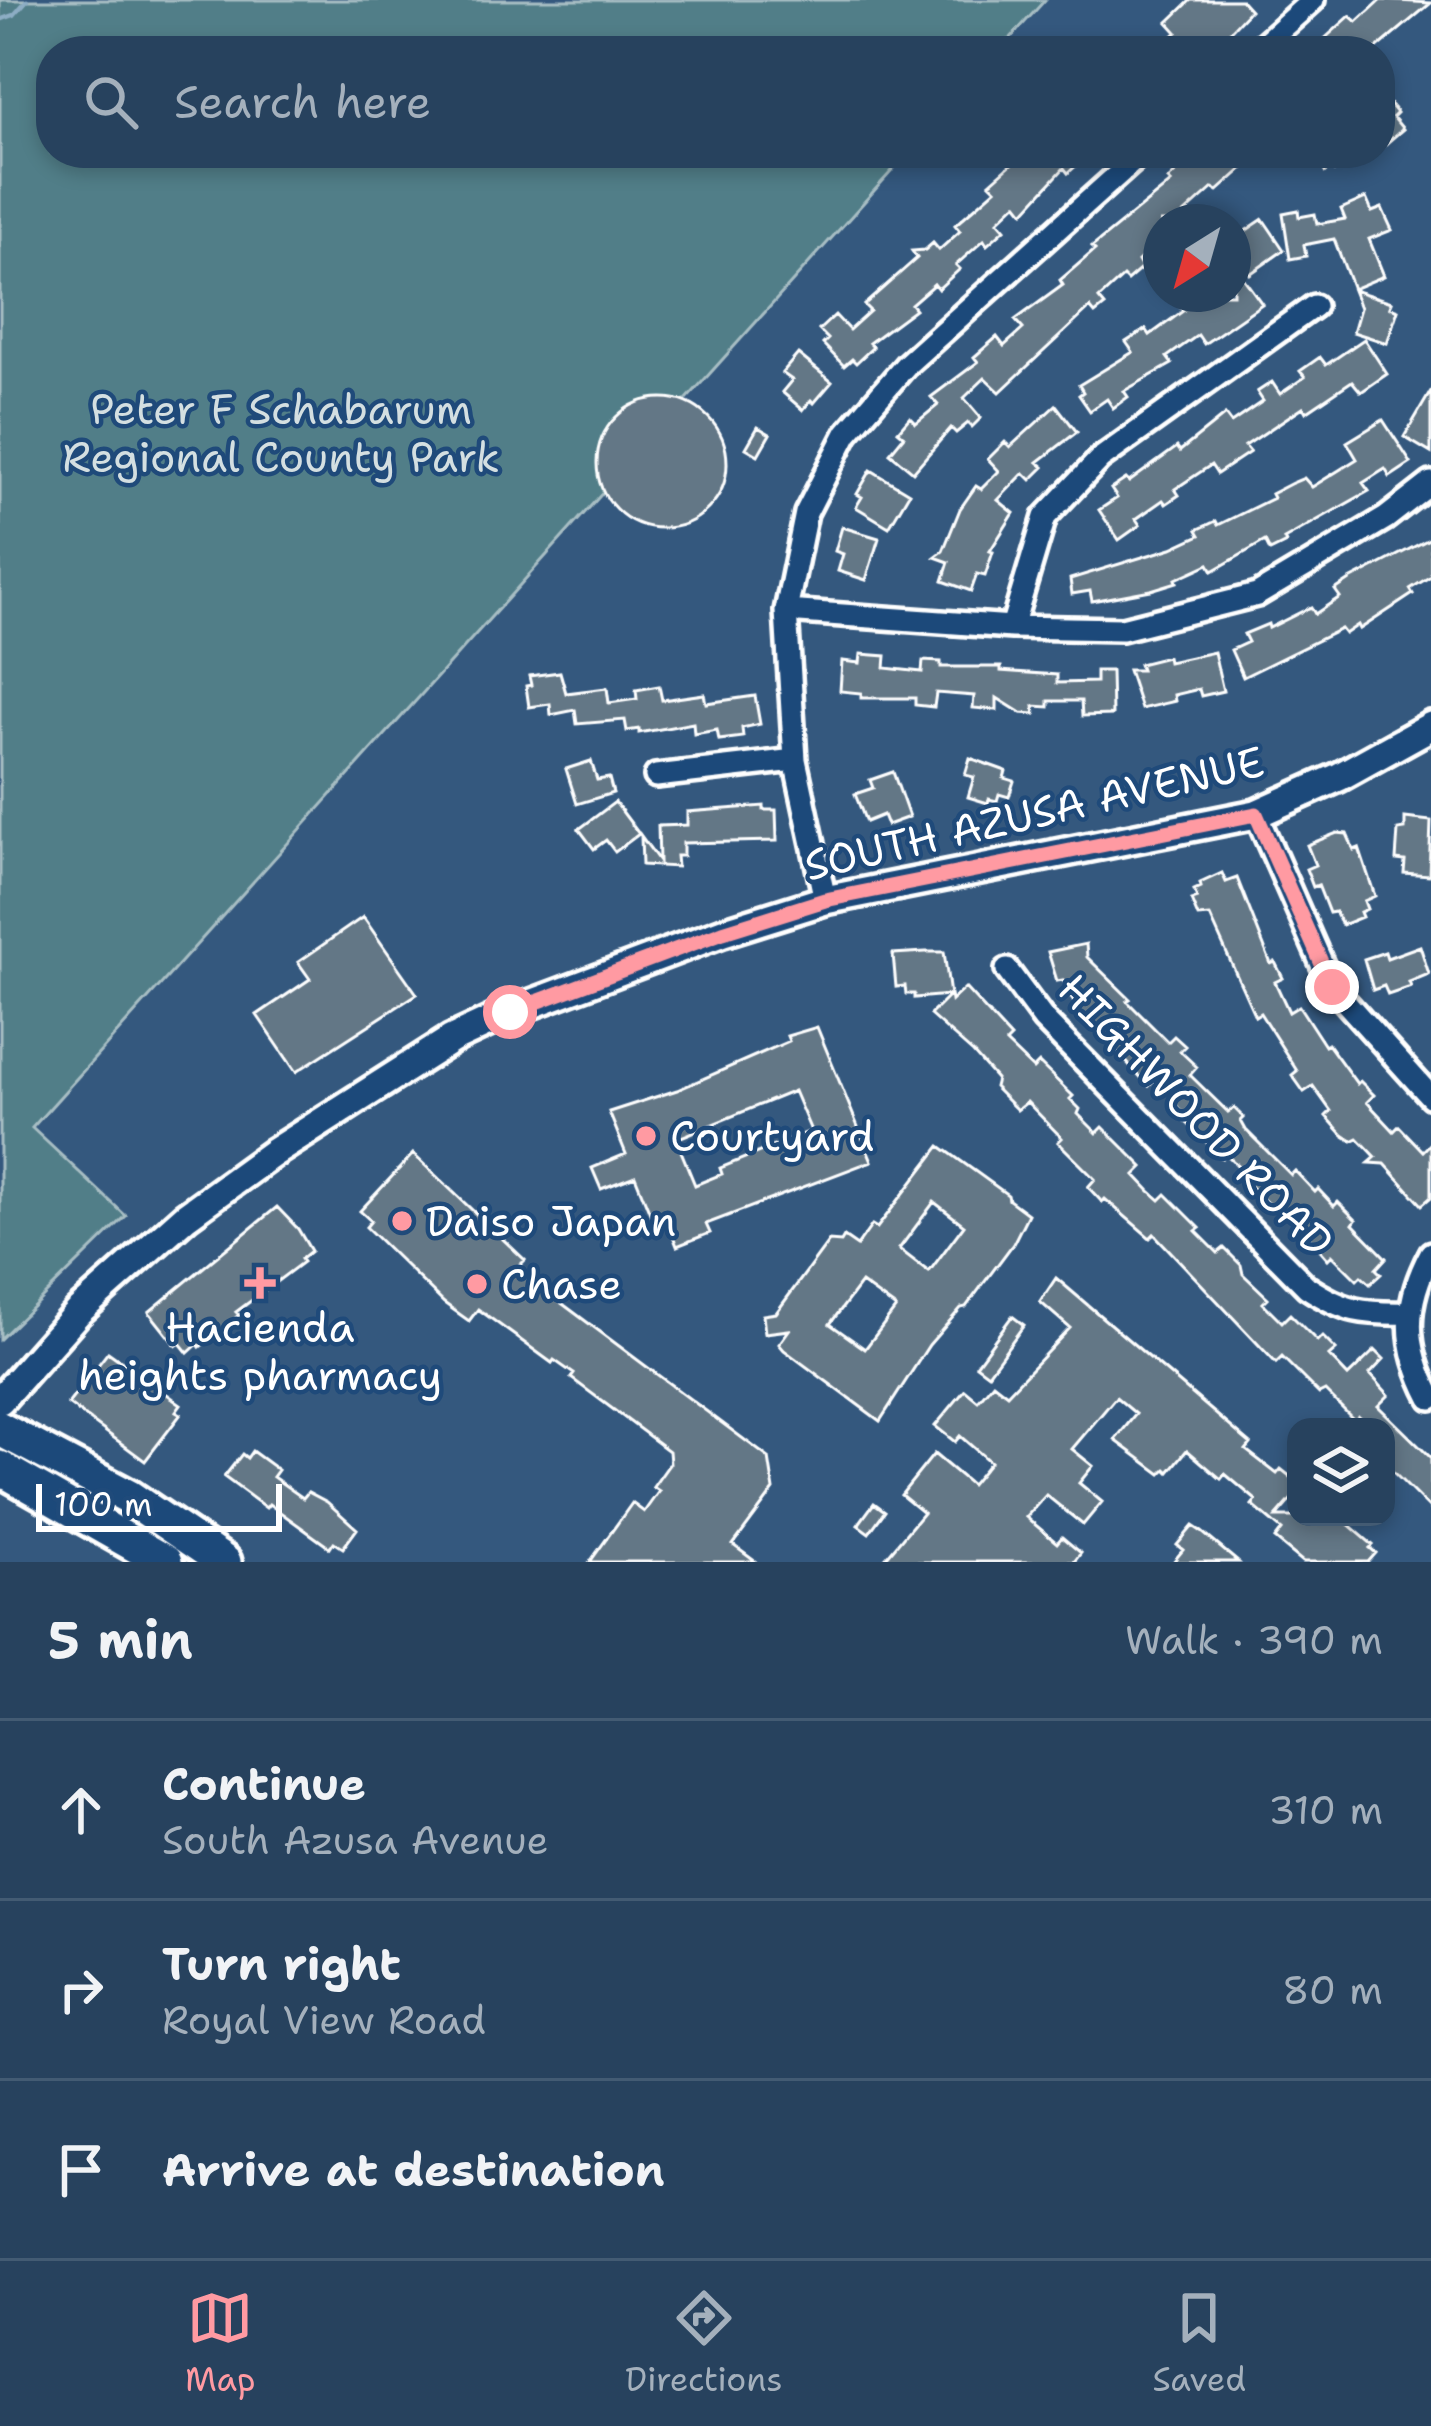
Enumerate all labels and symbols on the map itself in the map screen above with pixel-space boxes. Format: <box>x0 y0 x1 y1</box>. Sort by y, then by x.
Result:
north arrow <box>1143 204 1251 312</box>
park label: Peter F Schabarum Regional County Park <box>62 381 500 485</box>
street label: SOUTH AZUSA AVENUE <box>799 733 1269 893</box>
route end <box>1305 960 1359 1014</box>
street label: HIGHWOOD ROAD <box>1046 961 1346 1269</box>
route start <box>483 985 537 1039</box>
place label: Courtyard <box>670 1108 874 1164</box>
marker: Courtyard <box>633 1123 659 1149</box>
place label: Daiso Japan <box>426 1193 676 1249</box>
marker: Daiso Japan <box>389 1208 415 1234</box>
place label: Chase <box>501 1256 622 1312</box>
marker: Hacienda heights pharmacy <box>247 1270 273 1296</box>
marker: Chase <box>464 1271 490 1297</box>
place label: Hacienda heights pharmacy <box>78 1299 442 1403</box>
scale bar <box>36 1478 282 1531</box>

